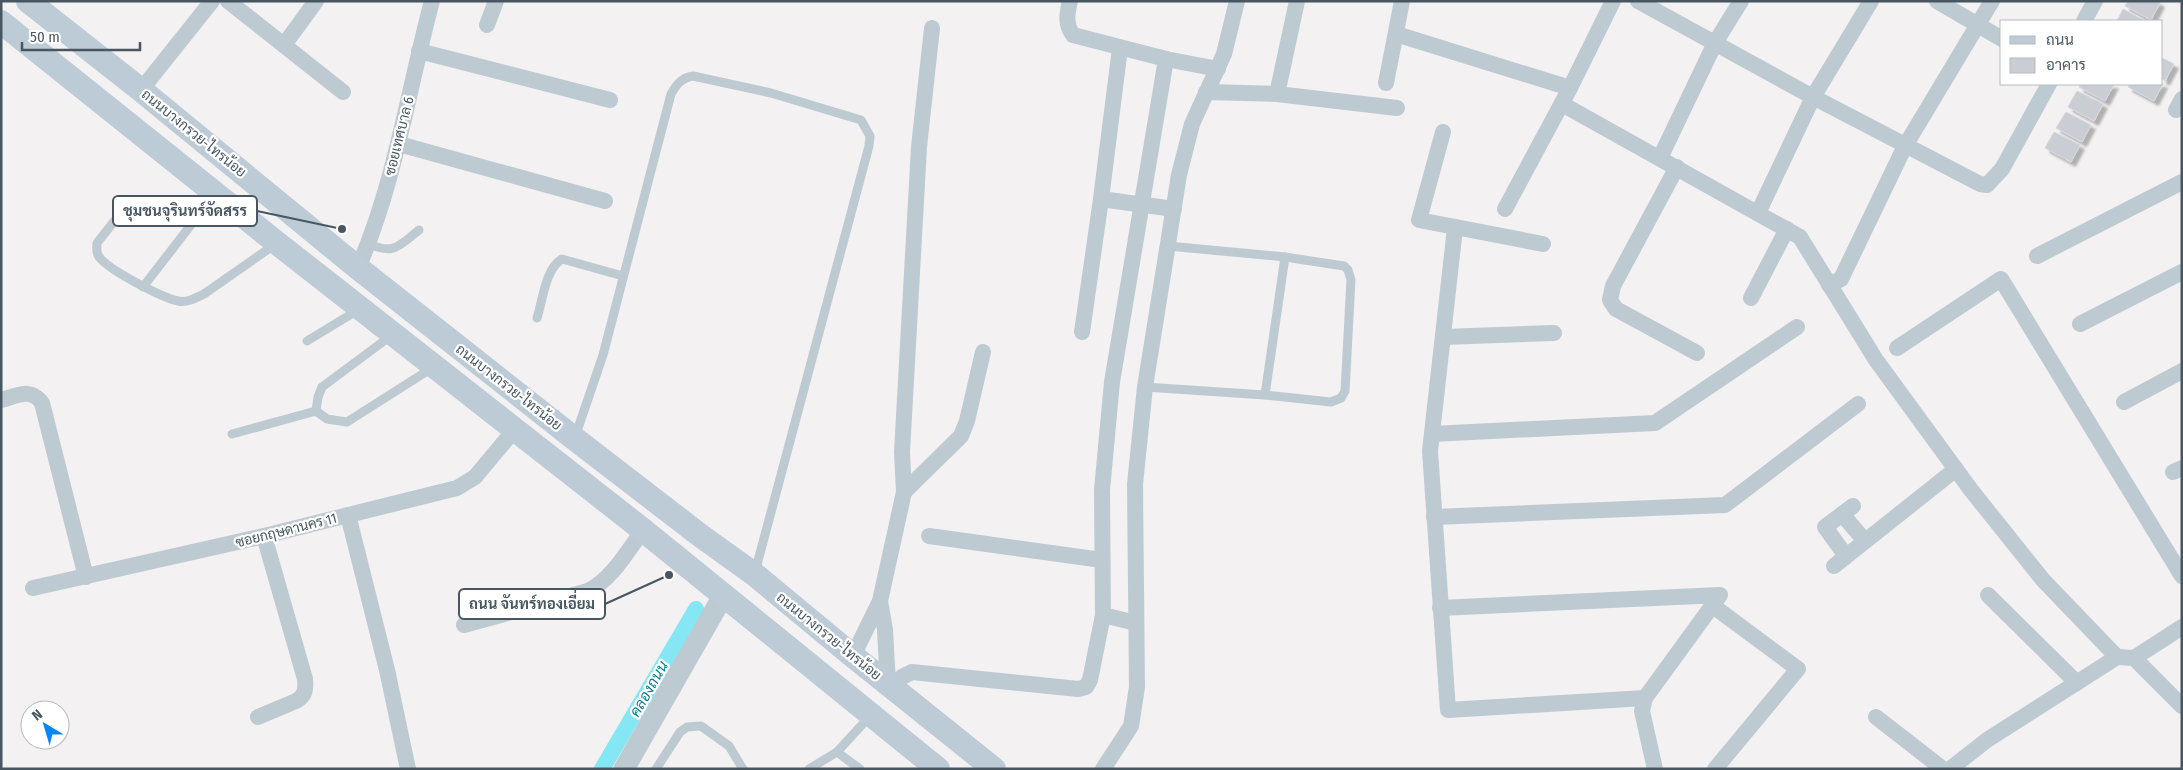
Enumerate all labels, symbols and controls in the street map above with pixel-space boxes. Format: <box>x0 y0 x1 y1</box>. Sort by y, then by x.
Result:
scale bar <box>22 20 140 52</box>
legend <box>2000 20 2163 85</box>
text: 50 m <box>30 28 60 46</box>
text: ถนน <box>2046 31 2074 49</box>
text: อาคาร <box>2046 56 2086 74</box>
street label: ถนนบางกรวย-ไทรน้อย <box>138 85 250 181</box>
street label: ซอยเทศบาล 6 <box>381 95 418 177</box>
callout: ชุมชนจุรินทร์จัดสรร <box>113 196 257 226</box>
text: ชุมชนจุรินทร์จัดสรร <box>123 201 247 222</box>
street label: ถนนบางกรวย-ไทรน้อย <box>452 340 566 434</box>
street label: ซอยกฤษดานคร 11 <box>234 510 339 551</box>
street label: ถนนบางกรวย-ไทรน้อย <box>773 588 885 684</box>
callout: ถนน จันทร์ทองเอี่ยม <box>459 589 605 619</box>
text: ถนน จันทร์ทองเอี่ยม <box>469 589 595 613</box>
water label: คลองถนน <box>626 658 672 720</box>
north arrow <box>20 700 70 750</box>
text: N <box>29 706 46 724</box>

